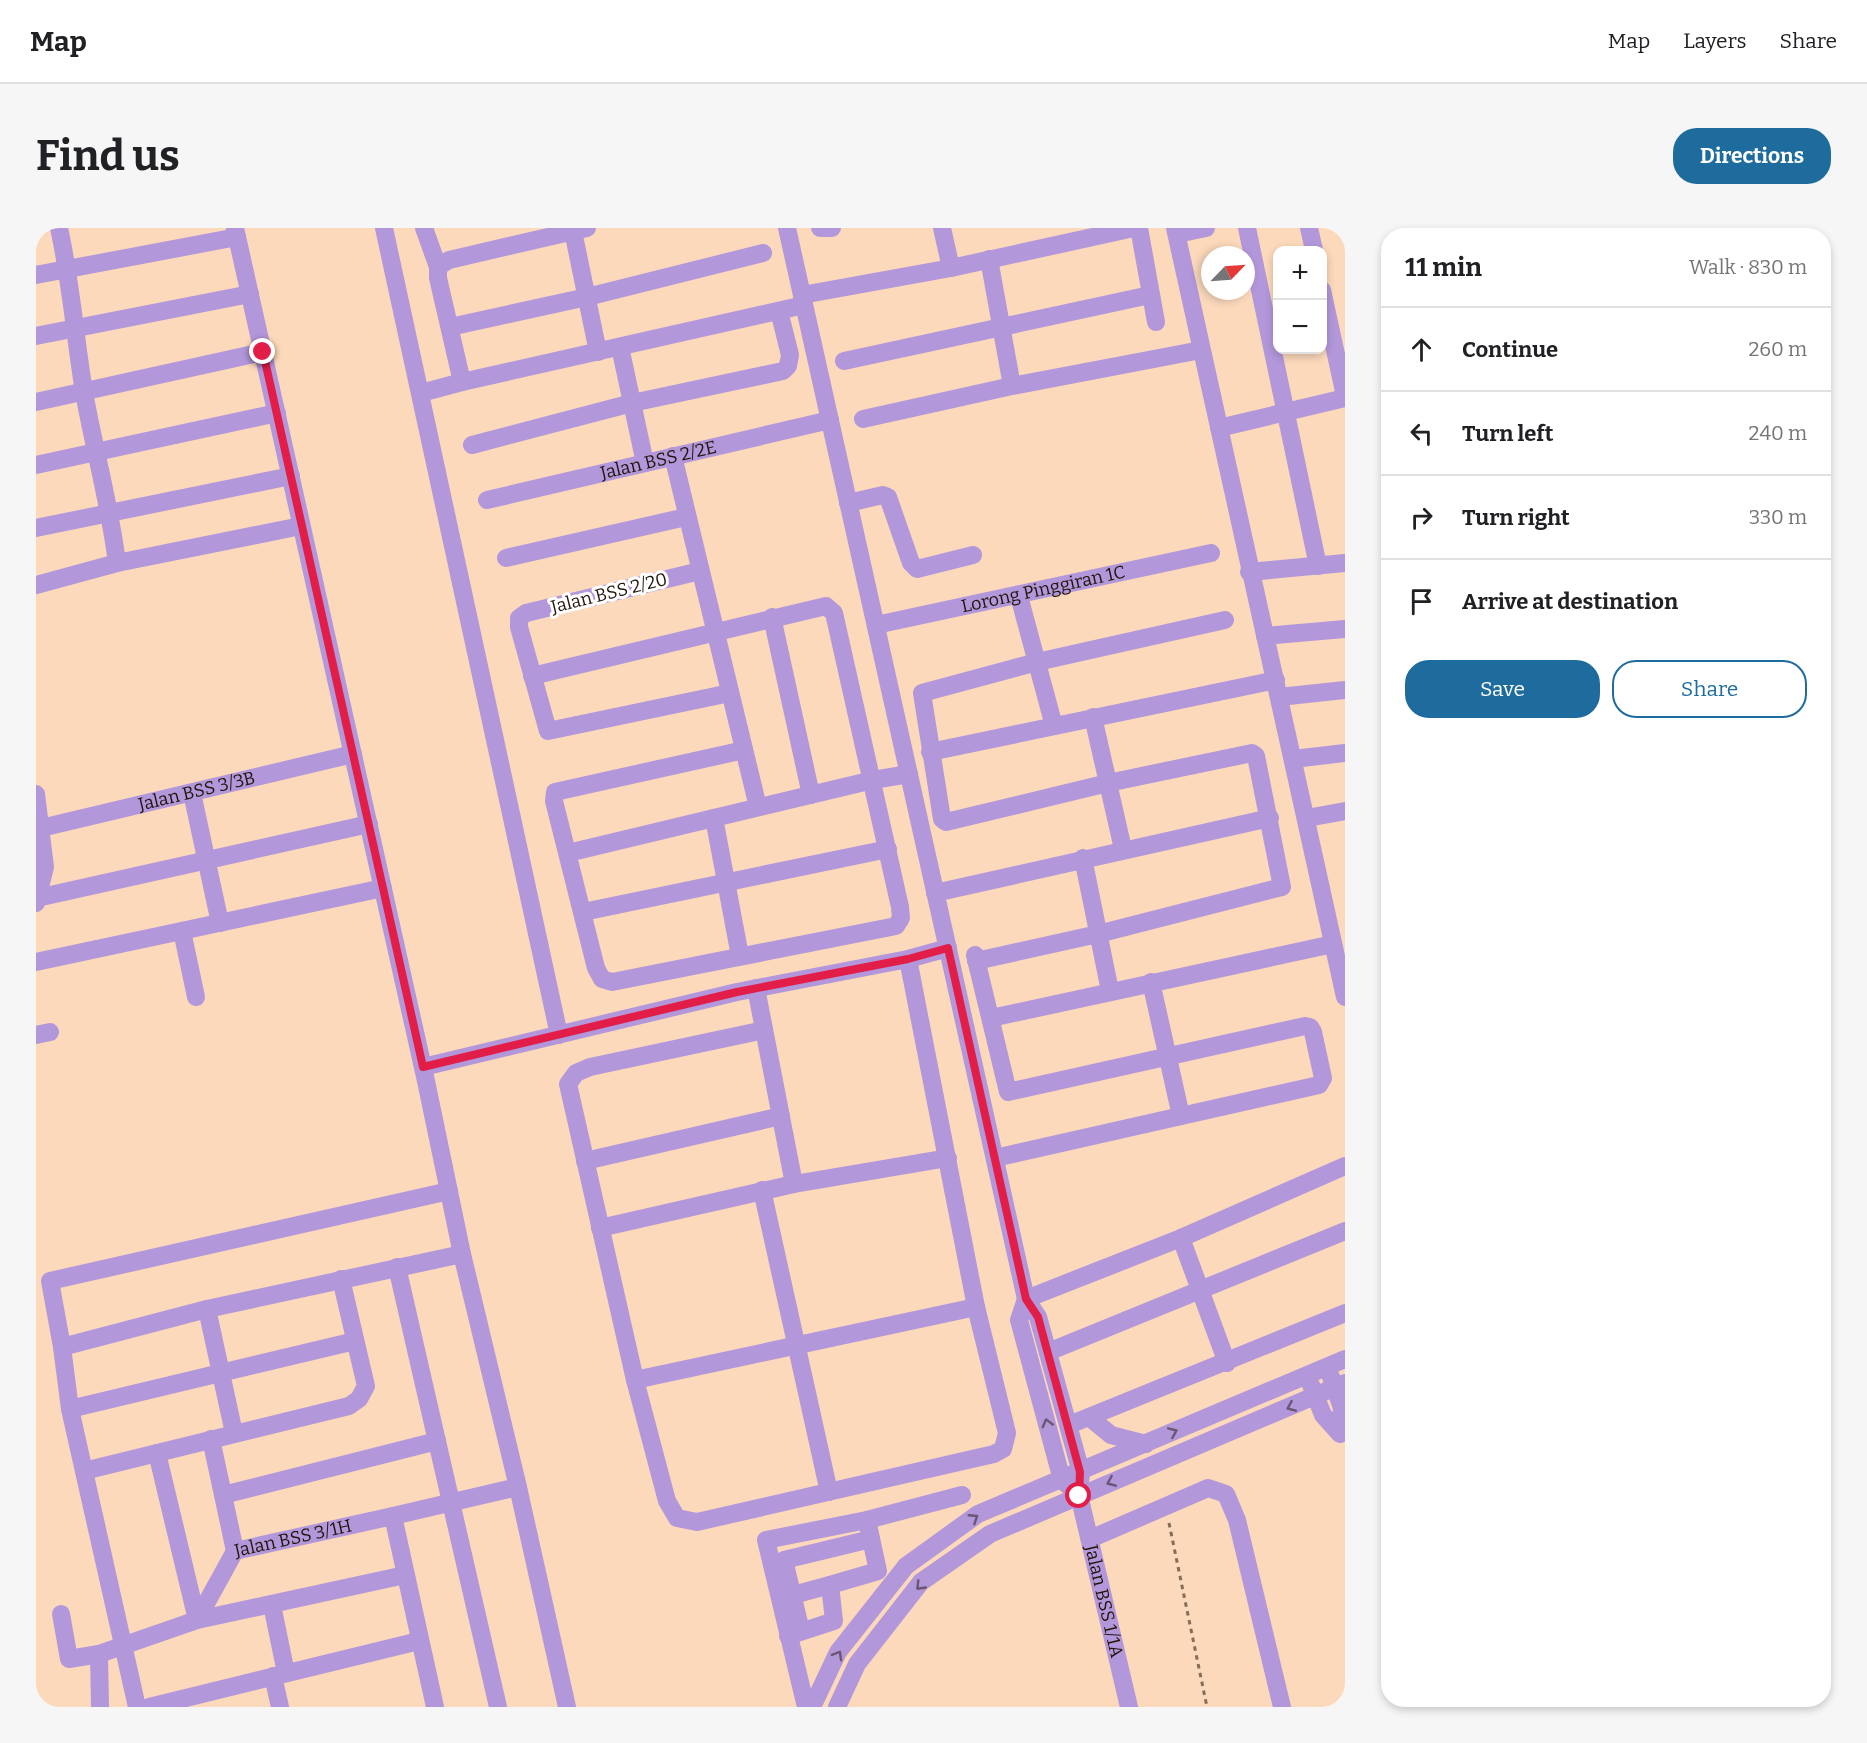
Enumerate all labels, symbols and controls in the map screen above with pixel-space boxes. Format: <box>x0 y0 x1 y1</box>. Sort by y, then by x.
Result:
text: Map <box>30 25 87 58</box>
text: Map <box>1608 28 1650 54</box>
text: Layers <box>1683 28 1747 54</box>
text: Share <box>1780 28 1837 54</box>
button: Directions <box>1673 128 1831 184</box>
text: Find us <box>36 131 180 181</box>
north arrow <box>1201 246 1255 300</box>
map controls <box>1273 246 1327 354</box>
button: + <box>1273 246 1327 300</box>
text: 11 min <box>1405 252 1482 283</box>
text: Walk · 830 m <box>1689 255 1807 279</box>
button: − <box>1273 300 1327 354</box>
icon: ahead <box>1405 333 1438 366</box>
text: Continue <box>1462 336 1558 363</box>
text: 260 m <box>1748 337 1807 361</box>
route end <box>249 338 275 364</box>
icon: left <box>1405 417 1438 450</box>
text: Turn left <box>1462 420 1554 447</box>
text: 240 m <box>1749 421 1807 445</box>
street label: Jalan BSS 2/2E <box>597 436 719 484</box>
icon: right <box>1405 501 1438 534</box>
text: Turn right <box>1462 504 1570 531</box>
text: 330 m <box>1749 505 1807 529</box>
street label: Lorong Pinggiran 1C <box>959 561 1127 617</box>
street label: Jalan BSS 2/20 <box>548 568 669 618</box>
icon: arrive <box>1405 585 1438 618</box>
text: Arrive at destination <box>1462 588 1678 615</box>
button: Save <box>1405 660 1600 718</box>
button: Share <box>1612 660 1807 718</box>
street label: Jalan BSS 3/3B <box>135 767 257 816</box>
one-way arrow <box>1287 1399 1298 1411</box>
one-way arrow <box>1041 1418 1054 1428</box>
one-way arrow <box>1167 1427 1178 1439</box>
one-way arrow <box>1107 1475 1118 1487</box>
route start <box>1065 1482 1091 1508</box>
street label: Jalan BSS 3/1H <box>231 1514 354 1562</box>
one-way arrow <box>968 1514 978 1526</box>
street label: Jalan BSS 1/1A <box>1080 1542 1128 1660</box>
one-way arrow <box>916 1579 927 1589</box>
one-way arrow <box>831 1651 842 1661</box>

